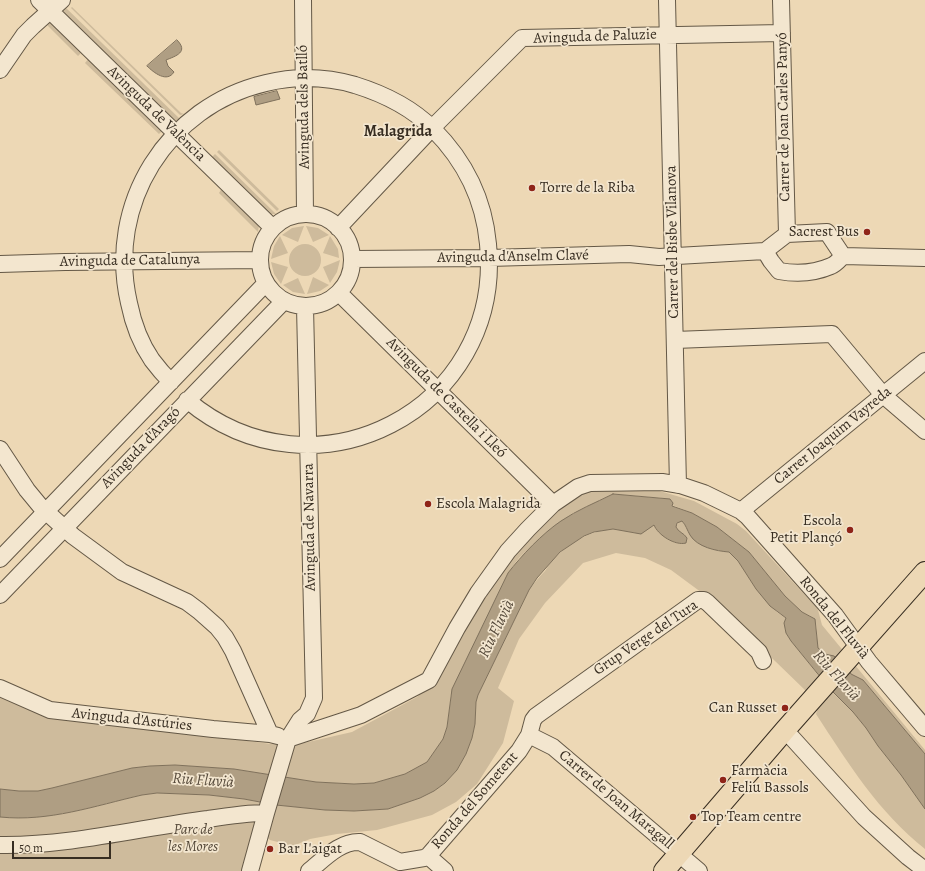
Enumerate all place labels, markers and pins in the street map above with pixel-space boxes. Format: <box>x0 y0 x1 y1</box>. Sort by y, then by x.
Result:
place label: Torre de la Riba <box>540 179 635 197</box>
marker: Torre de la Riba <box>527 183 537 193</box>
place label: Sacrest Bus <box>789 223 859 241</box>
marker: Sacrest Bus <box>862 227 872 237</box>
place label: Escola Malagrida <box>436 495 541 513</box>
marker: Escola Malagrida <box>423 499 433 509</box>
place label: Escola Petit Plançó <box>770 512 842 547</box>
marker: Escola Petit Plançó <box>845 525 855 535</box>
place label: Can Russet <box>709 699 777 717</box>
marker: Can Russet <box>780 703 790 713</box>
place label: Farmàcia Feliu Bassols <box>731 762 809 797</box>
marker: Farmàcia Feliu Bassols <box>718 775 728 785</box>
place label: Top Team centre <box>701 808 801 826</box>
marker: Top Team centre <box>688 812 698 822</box>
place label: Bar L'aigat <box>278 840 342 858</box>
marker: Bar L'aigat <box>265 844 275 854</box>

